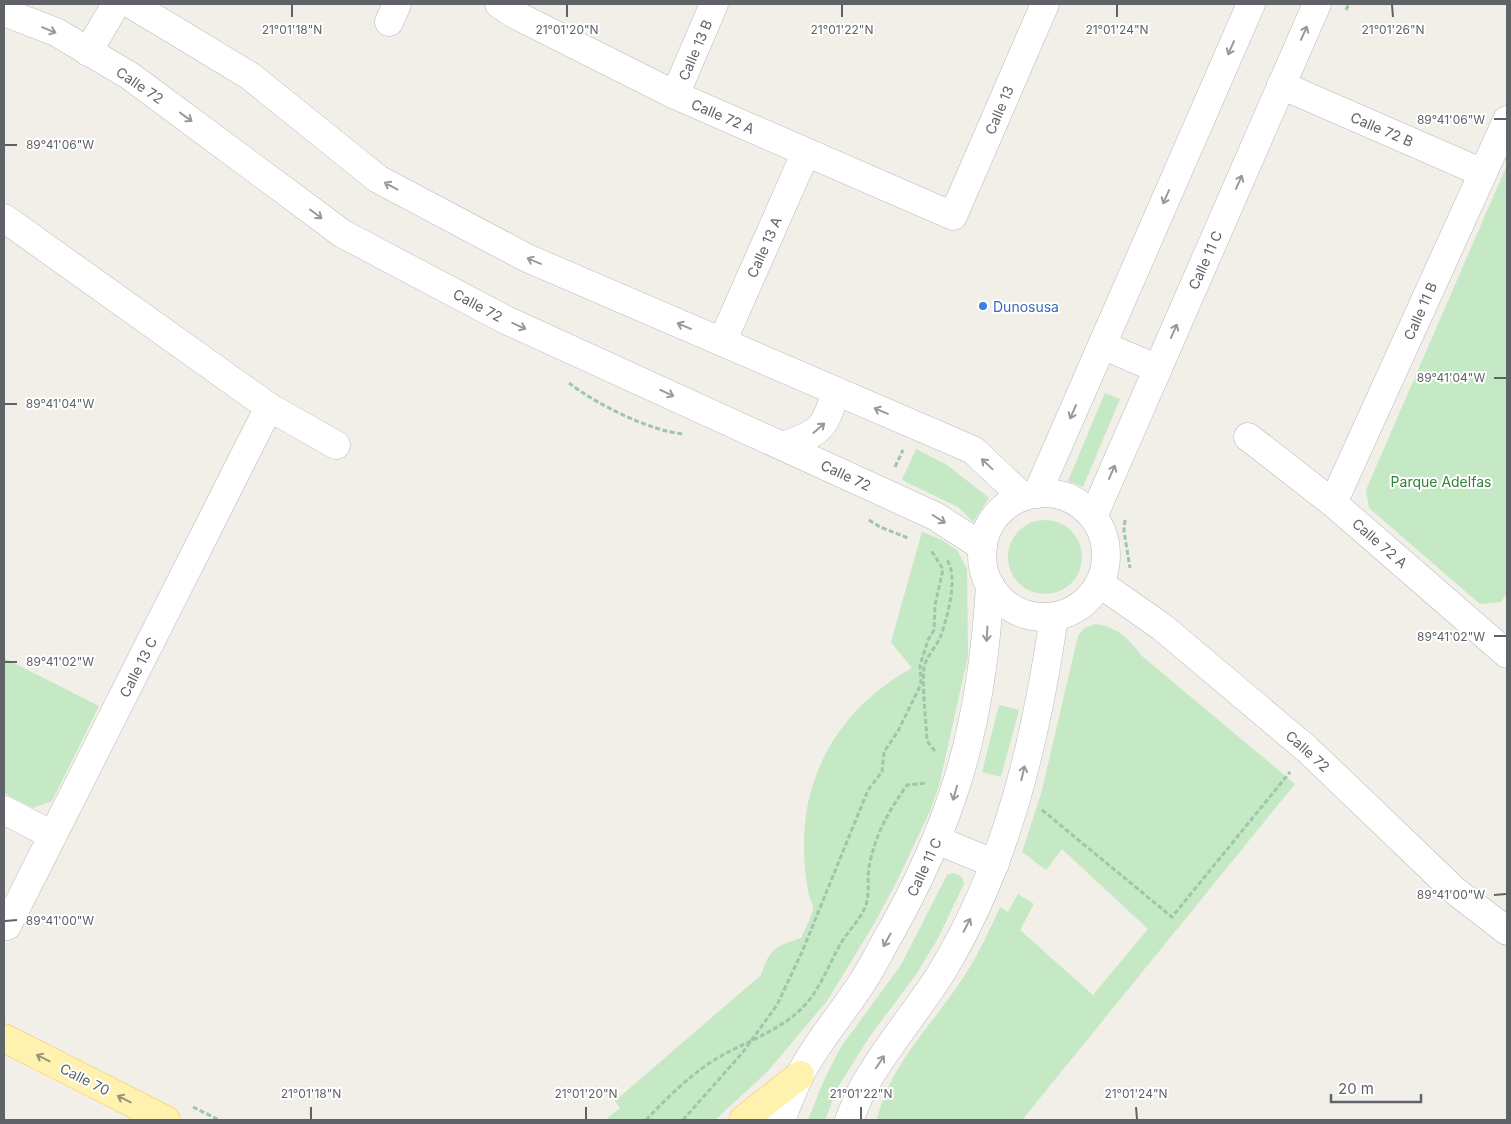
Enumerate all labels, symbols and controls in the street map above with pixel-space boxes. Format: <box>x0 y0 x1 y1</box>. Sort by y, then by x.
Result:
street label: Calle 13 B <box>675 17 715 83</box>
text: 21°01'18"N <box>262 22 322 37</box>
text: 21°01'20"N <box>535 22 599 37</box>
text: 21°01'22"N <box>811 22 873 37</box>
text: 21°01'24"N <box>1085 22 1149 37</box>
text: 21°01'26"N <box>1361 22 1425 37</box>
one-way arrow <box>41 25 56 35</box>
one-way arrow <box>1300 26 1310 41</box>
one-way arrow <box>1226 40 1236 55</box>
street label: Calle 72 <box>113 63 167 107</box>
street label: Calle 13 <box>981 83 1017 137</box>
street label: Calle 72 A <box>689 95 757 137</box>
street label: Calle 72 B <box>1348 108 1416 150</box>
one-way arrow <box>179 112 193 122</box>
text: 89°41'06"W <box>1417 112 1485 127</box>
text: 89°41'06"W <box>26 137 94 152</box>
one-way arrow <box>1235 175 1245 190</box>
one-way arrow <box>383 181 398 191</box>
one-way arrow <box>1161 189 1171 204</box>
one-way arrow <box>309 209 323 219</box>
street label: Calle 13 A <box>743 214 785 280</box>
street label: Calle 11 C <box>1185 228 1225 292</box>
one-way arrow <box>527 256 542 265</box>
street label: Calle 11 B <box>1400 279 1440 343</box>
street label: Calle 72 <box>450 285 506 325</box>
place label: Dunosusa <box>993 298 1059 315</box>
marker: Dunosusa <box>977 300 989 312</box>
one-way arrow <box>677 320 692 330</box>
one-way arrow <box>511 322 526 331</box>
one-way arrow <box>1170 324 1180 339</box>
text: 89°41'04"W <box>1417 370 1485 385</box>
one-way arrow <box>659 389 674 399</box>
text: 89°41'04"W <box>26 396 94 411</box>
one-way arrow <box>1067 404 1077 419</box>
one-way arrow <box>874 405 889 415</box>
one-way arrow <box>812 422 825 434</box>
street label: Calle 72 <box>818 456 874 494</box>
one-way arrow <box>981 458 994 470</box>
one-way arrow <box>1108 465 1118 480</box>
park label: Parque Adelfas <box>1391 473 1491 490</box>
one-way arrow <box>932 515 946 525</box>
street label: Calle 72 A <box>1349 515 1411 572</box>
one-way arrow <box>983 625 992 641</box>
text: 89°41'02"W <box>1417 629 1485 644</box>
street label: Calle 13 C <box>116 634 160 700</box>
text: 89°41'02"W <box>26 654 94 669</box>
street label: Calle 72 <box>1282 727 1334 775</box>
one-way arrow <box>1019 766 1028 782</box>
one-way arrow <box>950 784 960 800</box>
street label: Calle 11 C <box>903 835 945 899</box>
text: 89°41'00"W <box>1417 887 1485 902</box>
text: 89°41'00"W <box>26 913 94 928</box>
one-way arrow <box>963 918 972 933</box>
one-way arrow <box>882 932 892 947</box>
one-way arrow <box>36 1053 51 1062</box>
one-way arrow <box>875 1055 885 1069</box>
street label: Calle 70 <box>57 1059 113 1099</box>
scale bar <box>1331 1072 1421 1104</box>
text: 20 m <box>1338 1079 1374 1098</box>
text: 21°01'18"N <box>281 1086 341 1101</box>
text: 21°01'20"N <box>554 1086 618 1101</box>
text: 21°01'22"N <box>830 1086 892 1101</box>
text: 21°01'24"N <box>1104 1086 1168 1101</box>
one-way arrow <box>117 1094 132 1104</box>

